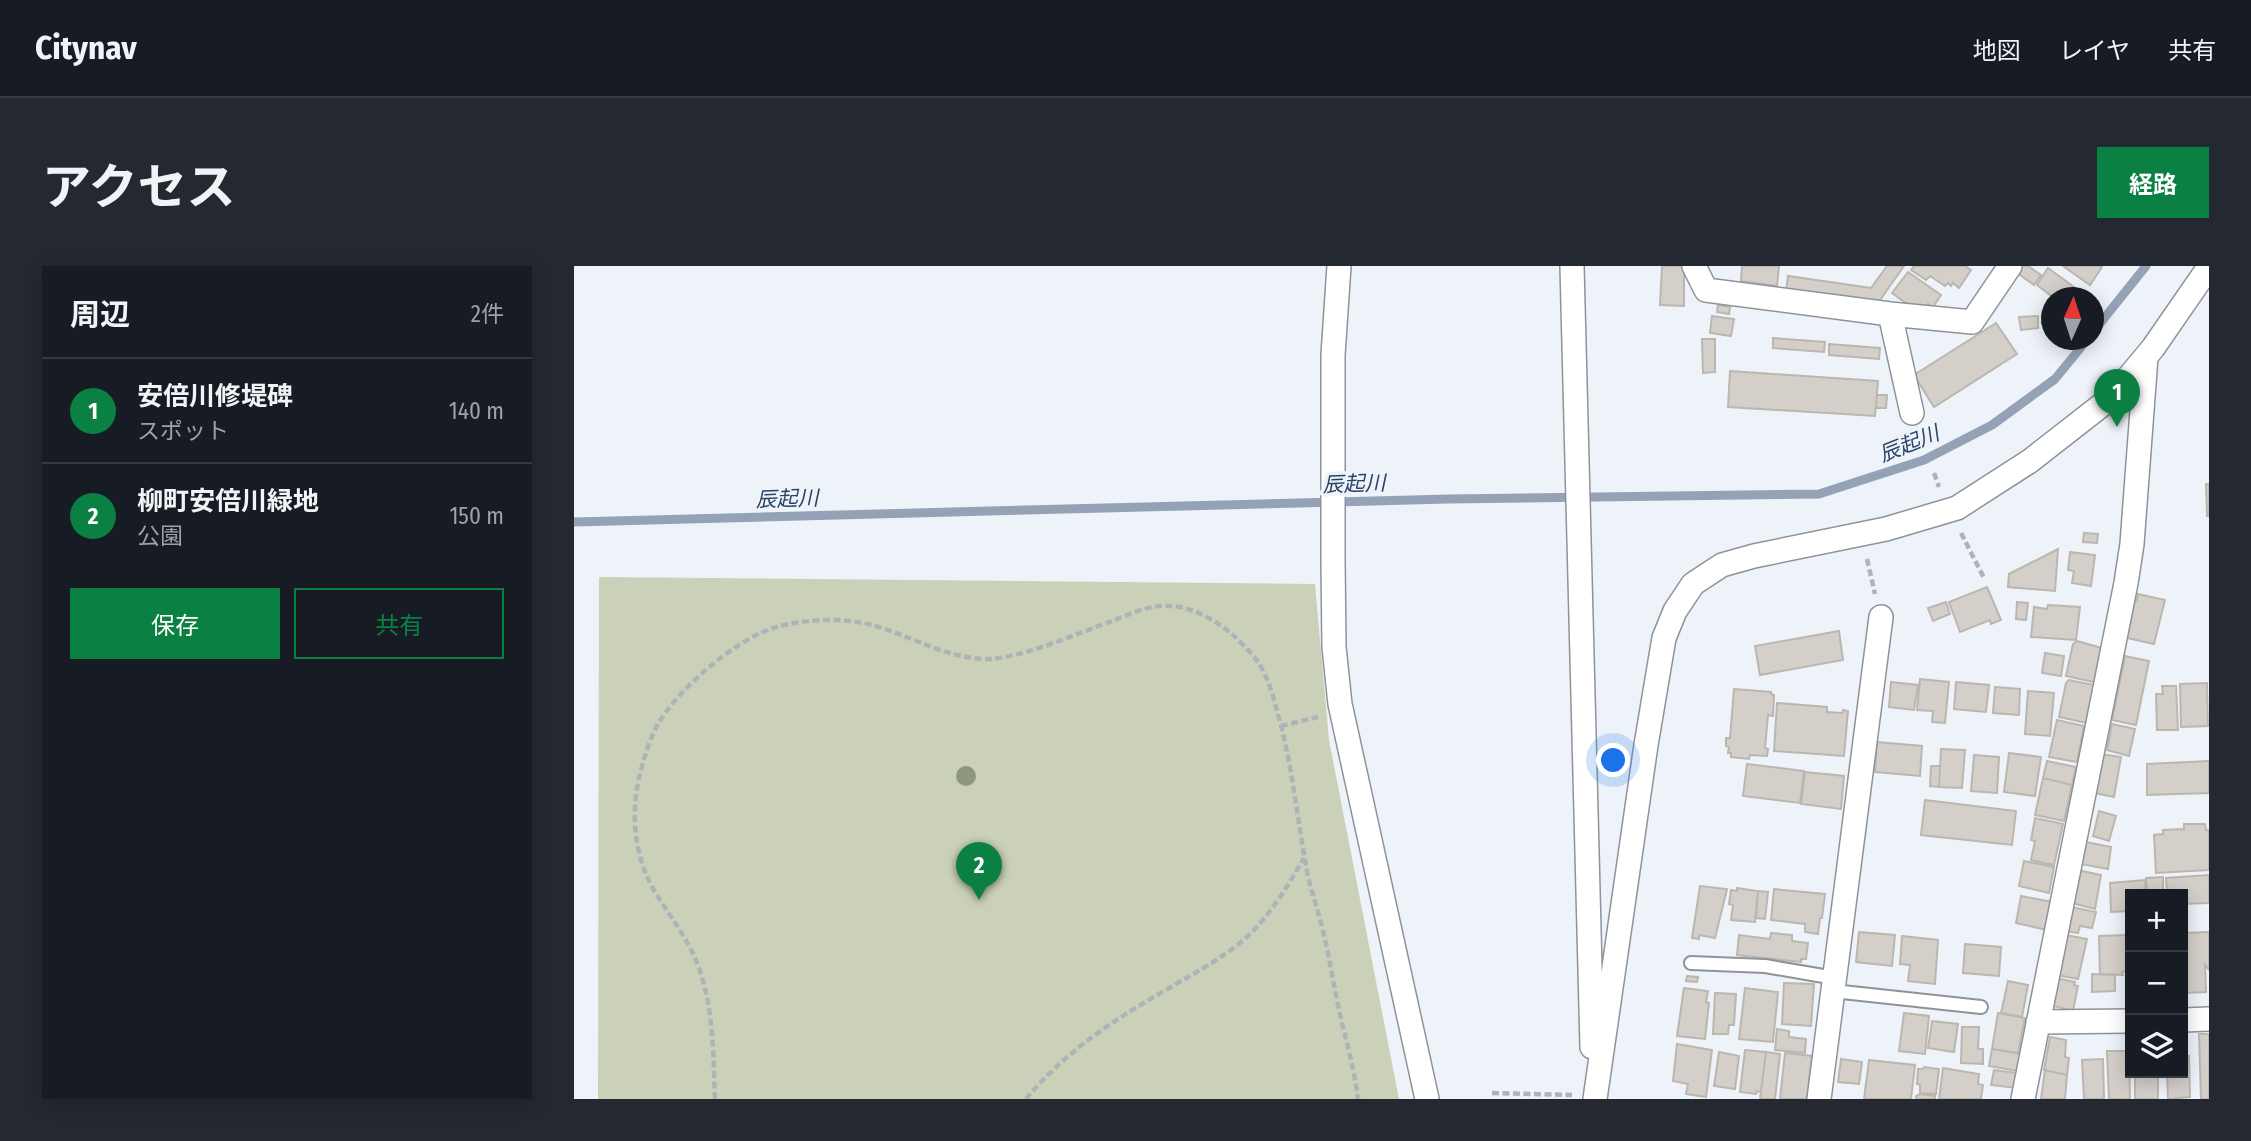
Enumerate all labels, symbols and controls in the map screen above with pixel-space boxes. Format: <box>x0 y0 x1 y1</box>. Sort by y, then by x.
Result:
text: Citynav <box>35 28 137 68</box>
text: 地図 <box>1973 37 2021 65</box>
text: レイヤ <box>2059 37 2130 65</box>
text: 共有 <box>2168 37 2216 65</box>
button: 経路 <box>2097 147 2209 218</box>
text: アクセス <box>42 158 236 217</box>
north arrow <box>2041 287 2104 350</box>
text: 周辺 <box>70 297 130 333</box>
text: 2件 <box>471 300 504 328</box>
pin: 1 <box>2094 369 2140 427</box>
text: 安倍川修堤碑 <box>137 381 293 412</box>
text: 1 <box>88 397 98 425</box>
text: 140 m <box>449 397 504 425</box>
text: スポット <box>137 417 229 445</box>
water label: 辰起川 <box>1875 419 1945 468</box>
water label: 辰起川 <box>1322 470 1388 498</box>
water label: 辰起川 <box>755 485 821 513</box>
text: 柳町安倍川緑地 <box>137 486 319 517</box>
text: 2 <box>88 502 98 530</box>
text: 150 m <box>449 502 504 530</box>
text: 公園 <box>137 522 183 550</box>
button: 保存 <box>70 588 280 659</box>
button: 共有 <box>294 588 504 659</box>
your location <box>1596 743 1630 777</box>
pin: 2 <box>956 842 1002 900</box>
map controls <box>2125 889 2188 1078</box>
button: + <box>2125 889 2188 952</box>
button: − <box>2125 952 2188 1015</box>
button: layers <box>2125 1015 2188 1078</box>

